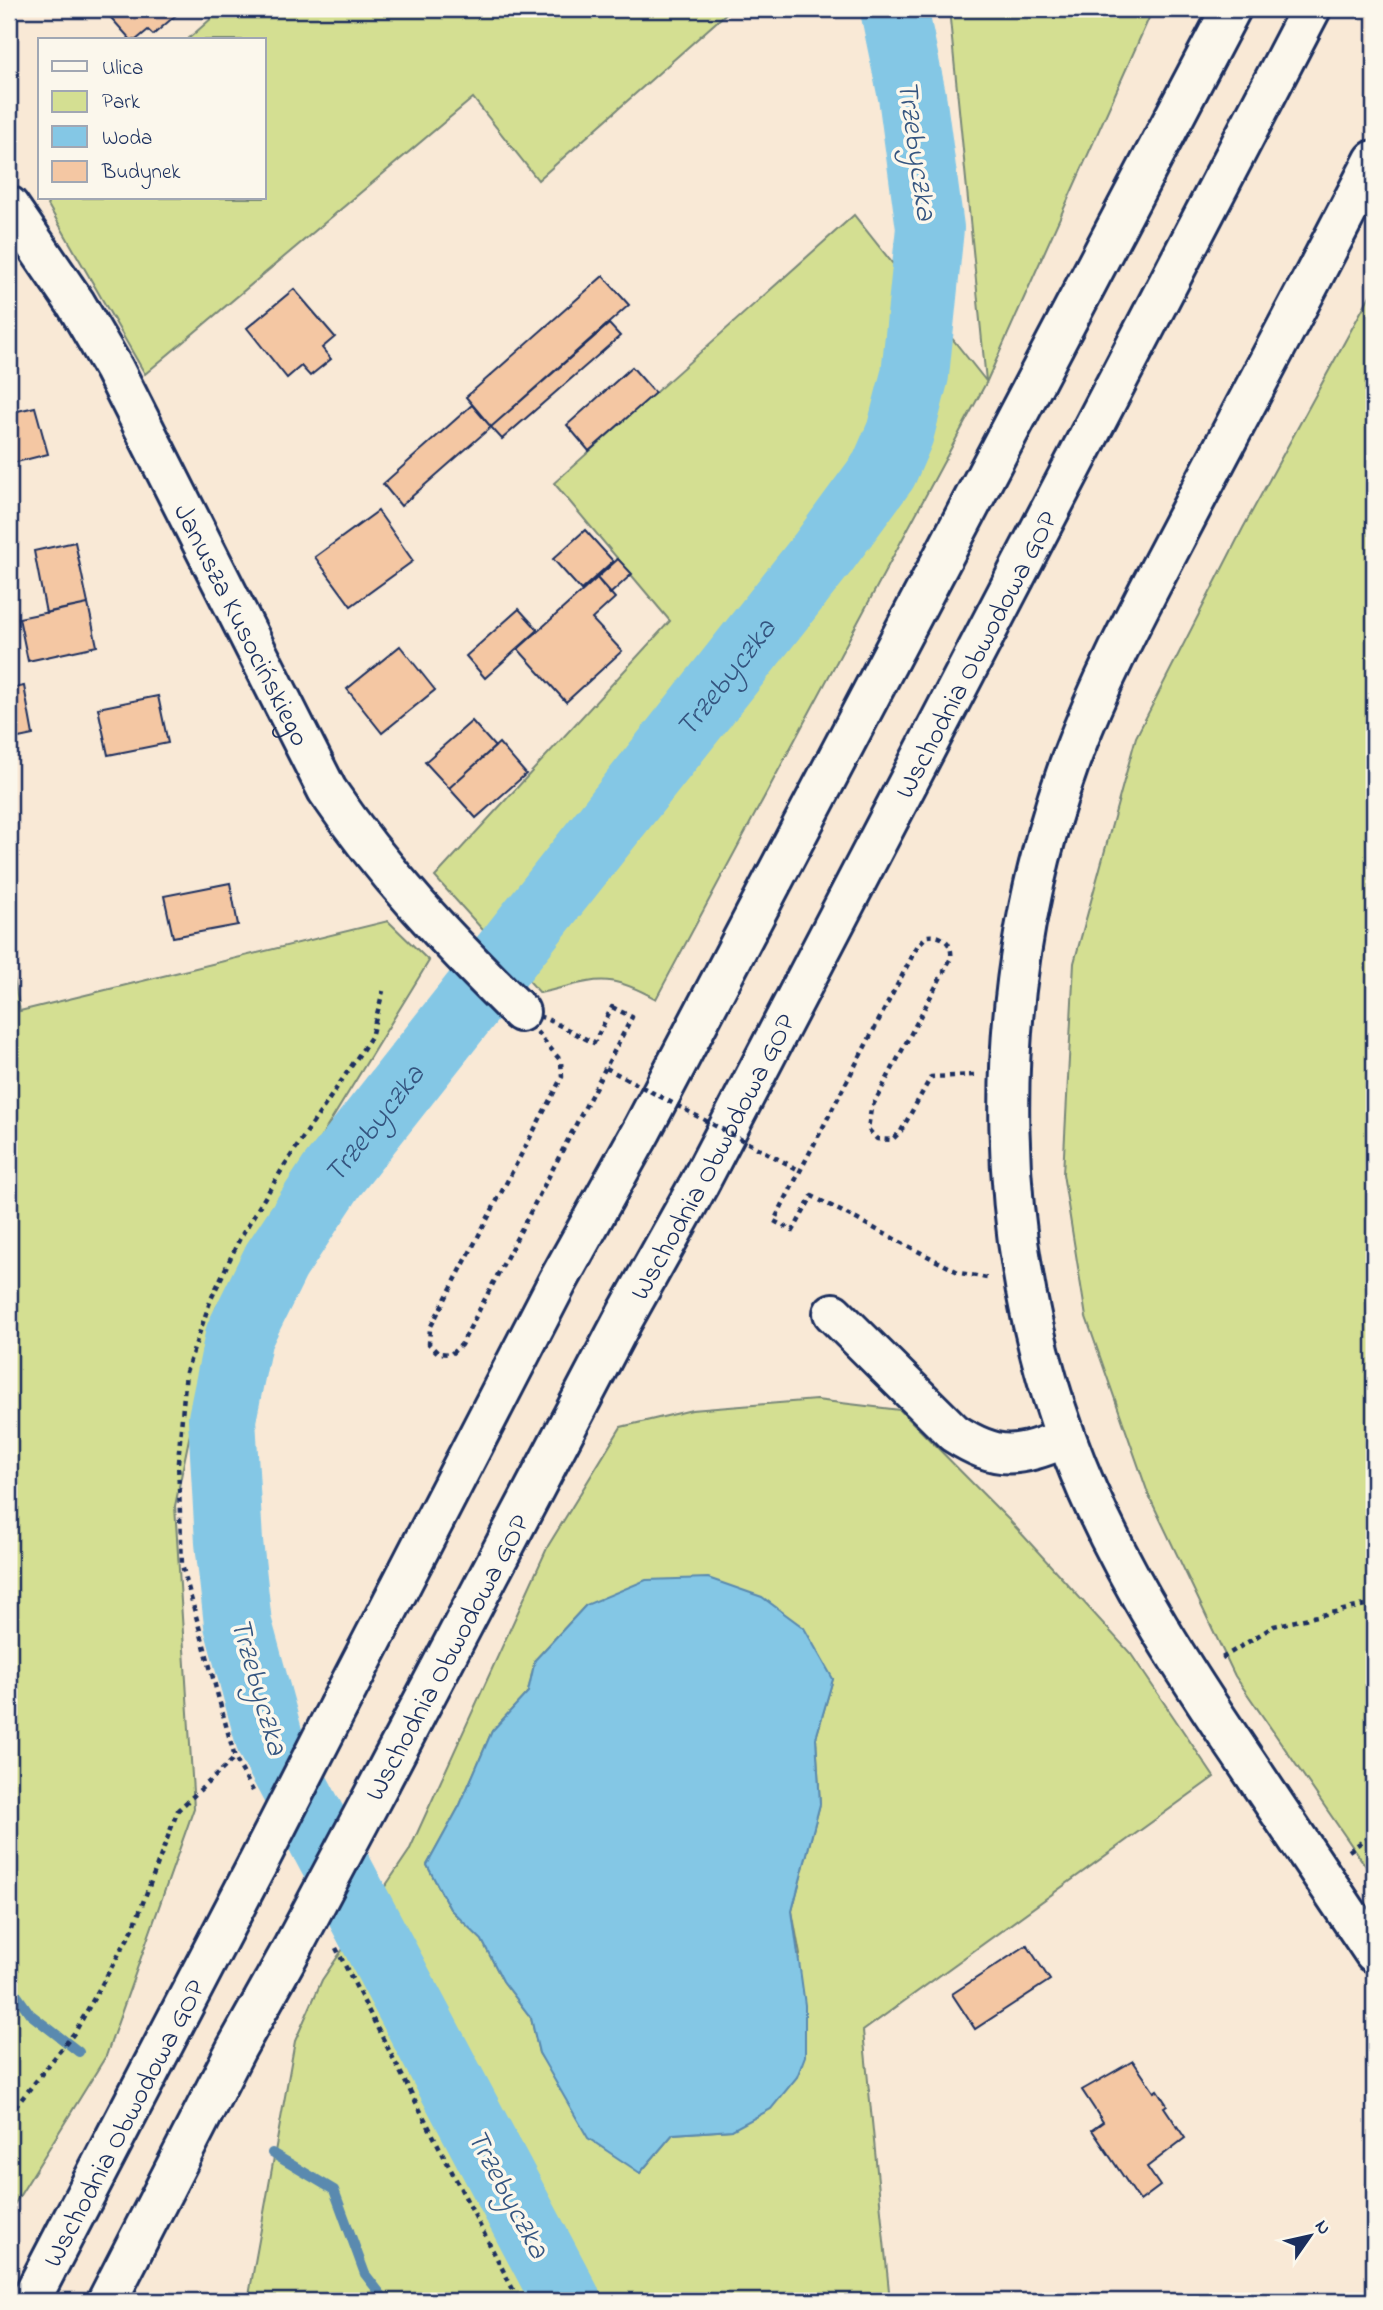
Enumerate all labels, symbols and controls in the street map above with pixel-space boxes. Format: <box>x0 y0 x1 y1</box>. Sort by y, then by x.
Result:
legend <box>38 38 266 200</box>
text: Ulica <box>102 54 143 84</box>
water label: Trzebyczka <box>883 77 947 224</box>
text: Park <box>102 88 141 118</box>
text: Woda <box>102 124 152 154</box>
text: Budynek <box>101 158 181 190</box>
street label: Janusza Kusocińskiego <box>161 497 319 754</box>
street label: Wschodnia Obwodowa GOP <box>886 504 1070 807</box>
water label: Trzebyczka <box>666 609 789 748</box>
street label: Wschodnia Obwodowa GOP <box>621 1007 808 1308</box>
water label: Trzebyczka <box>315 1056 437 1194</box>
street label: Wschodnia Obwodowa GOP <box>356 1508 542 1809</box>
water label: Trzebyczka <box>217 1613 298 1761</box>
street label: Wschodnia Obwodowa GOP <box>34 1973 218 2275</box>
water label: Trzebyczka <box>454 2122 559 2268</box>
north arrow <box>1274 2202 1344 2272</box>
text: N <box>1307 2215 1337 2241</box>

